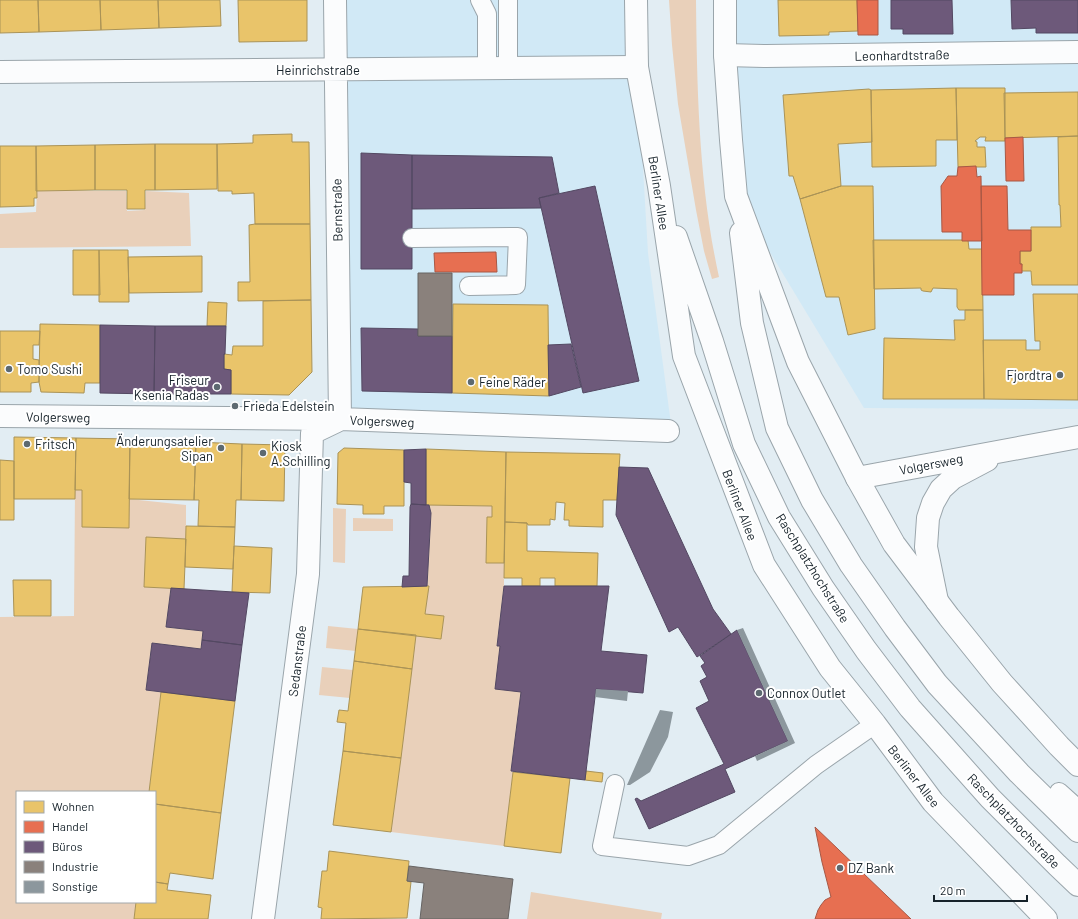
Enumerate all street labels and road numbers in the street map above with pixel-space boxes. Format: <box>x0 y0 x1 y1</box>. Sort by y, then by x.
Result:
street label: Leonhardtstraße <box>854 46 950 64</box>
street label: Heinrichstraße <box>276 62 360 78</box>
street label: Berliner Allee <box>645 155 673 231</box>
street label: Bernstraße <box>328 178 346 242</box>
street label: Volgersweg <box>26 408 90 426</box>
street label: Volgersweg <box>349 412 415 430</box>
street label: Volgersweg <box>898 450 964 478</box>
street label: Berliner Allee <box>719 467 761 543</box>
street label: Raschplatzhochstraße <box>773 510 853 626</box>
street label: Sedanstraße <box>285 624 309 698</box>
street label: Berliner Allee <box>885 742 943 811</box>
street label: Raschplatzhochstraße <box>964 770 1064 872</box>

